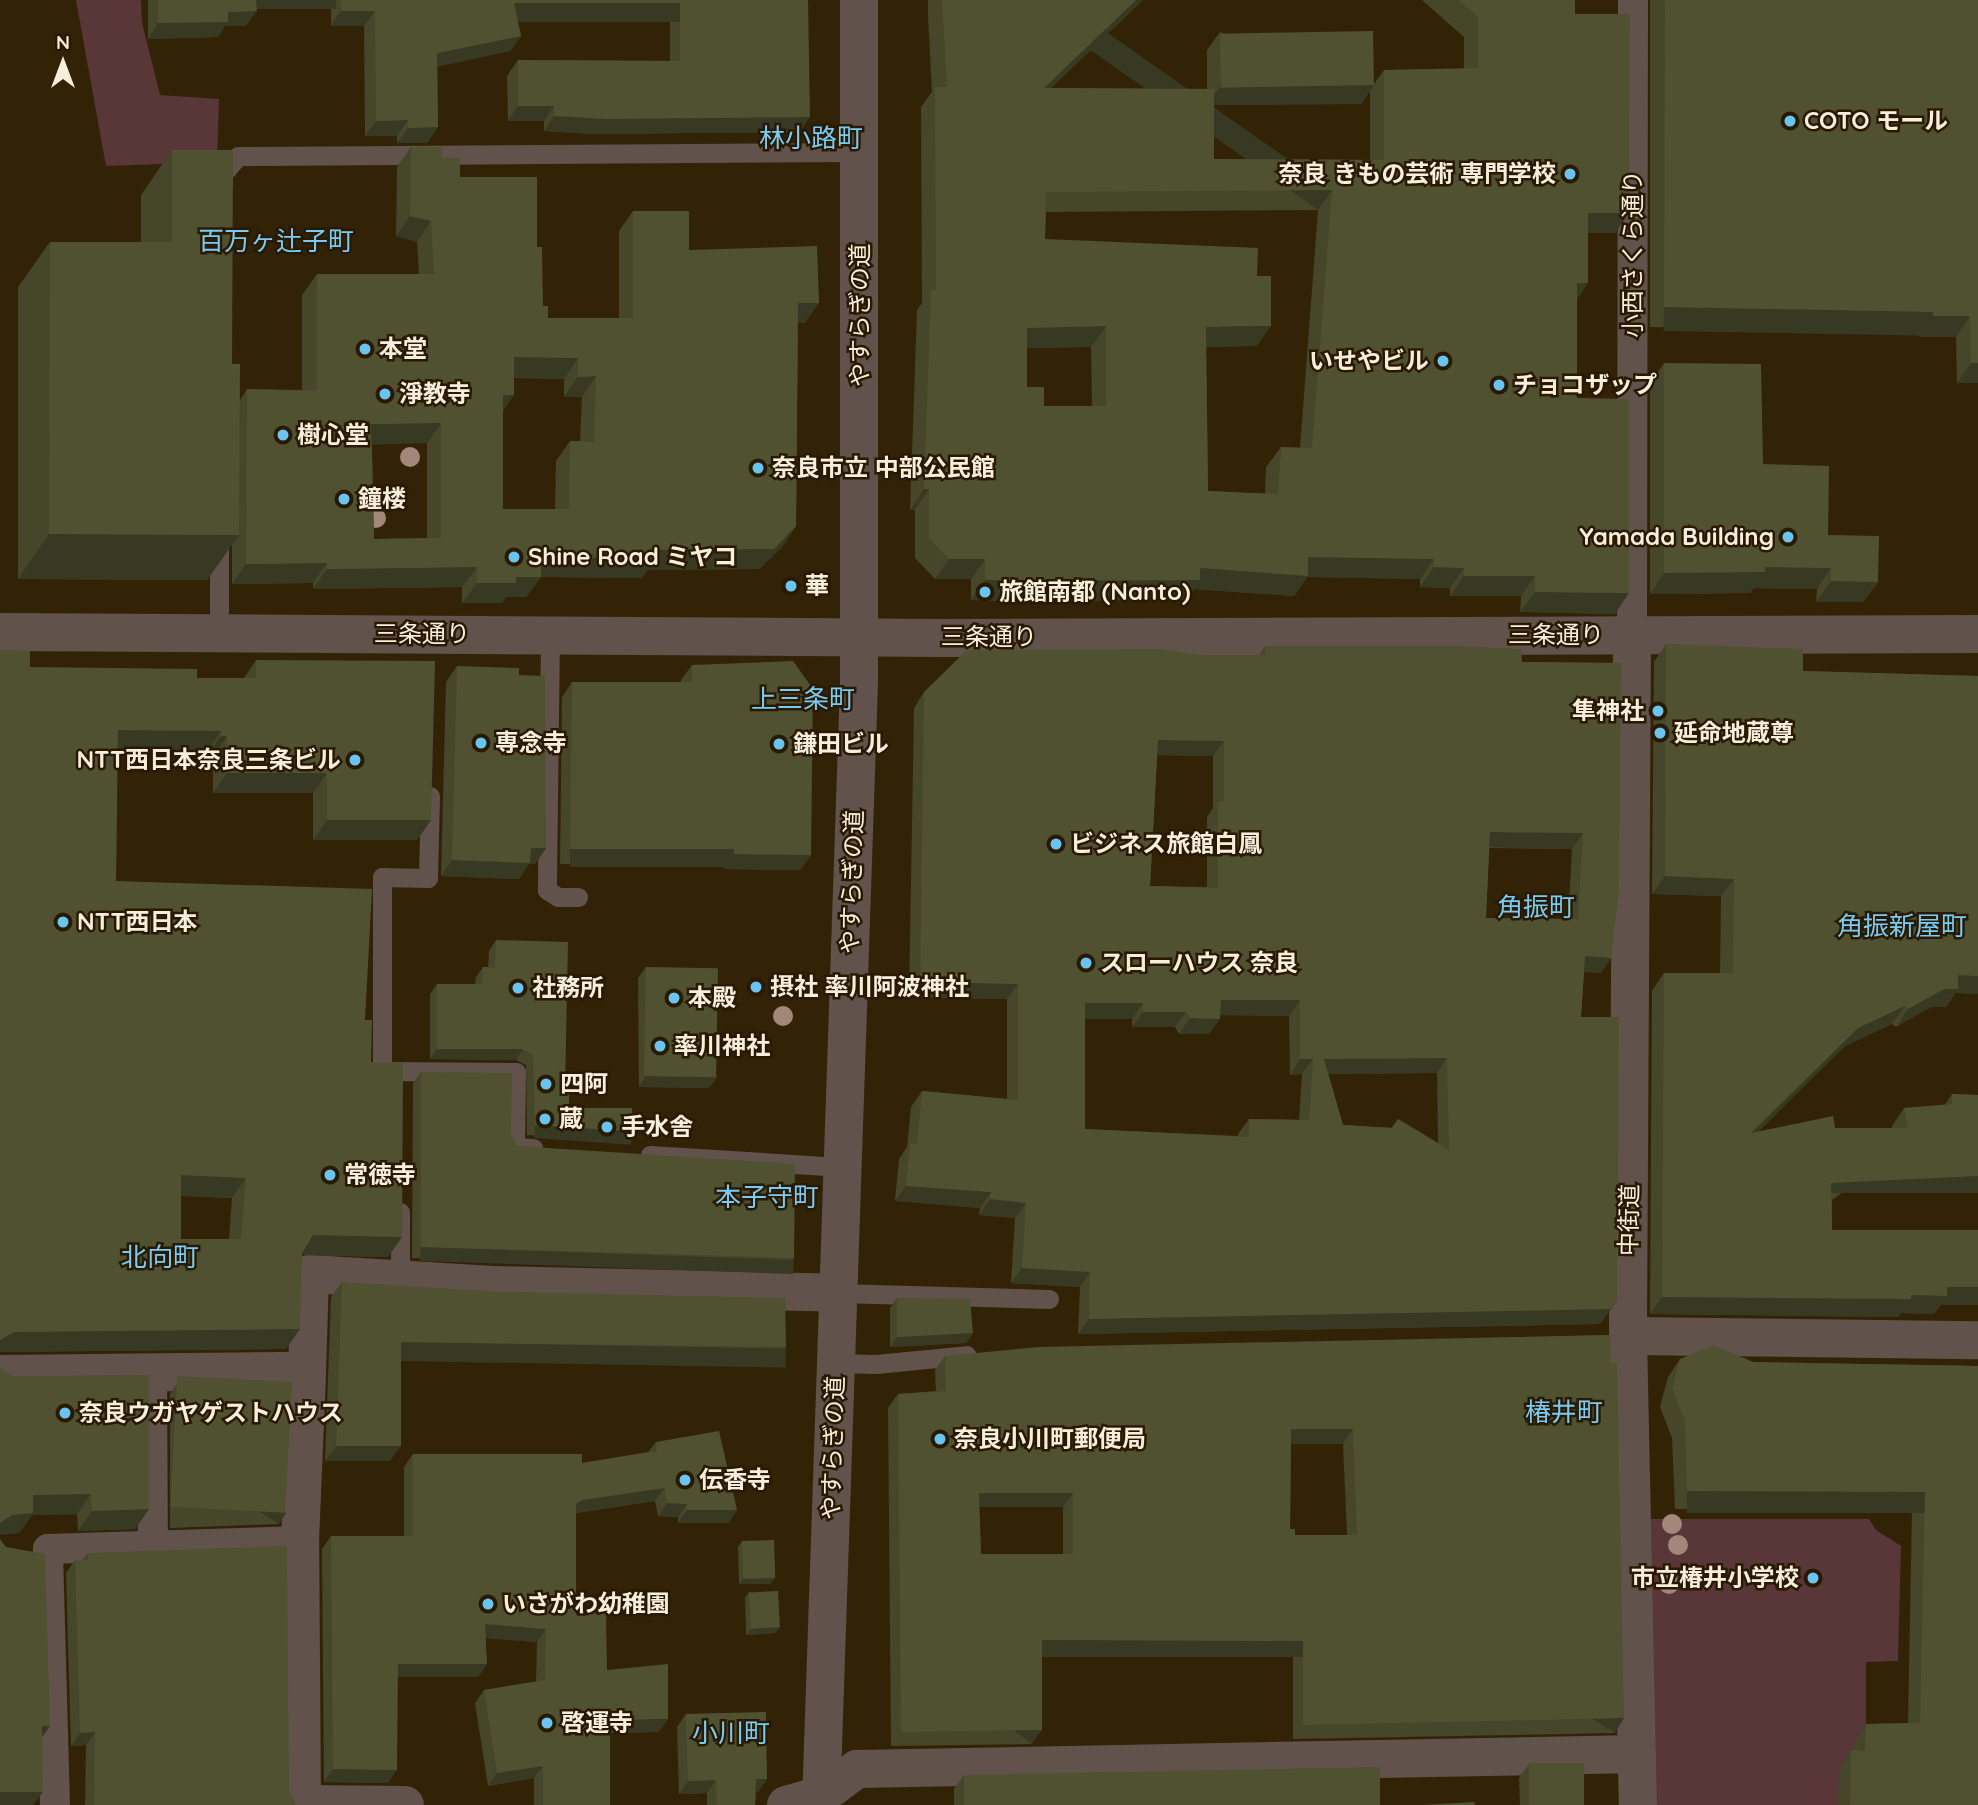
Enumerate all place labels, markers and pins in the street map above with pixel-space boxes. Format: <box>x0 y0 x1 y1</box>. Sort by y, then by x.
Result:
place label: COTO モール <box>1804 107 1948 135</box>
marker: COTO モール <box>1782 113 1798 129</box>
place label: 奈良 きもの芸術 専門学校 <box>1279 160 1556 188</box>
marker: 奈良 きもの芸術 専門学校 <box>1562 166 1578 182</box>
place label: 本堂 <box>379 335 427 363</box>
marker: 本堂 <box>357 341 373 357</box>
place label: いせやビル <box>1309 347 1429 375</box>
marker: いせやビル <box>1435 353 1451 369</box>
place label: チョコザップ <box>1513 371 1657 399</box>
marker: チョコザップ <box>1491 377 1507 393</box>
place label: 淨教寺 <box>399 380 471 408</box>
marker: 淨教寺 <box>377 386 393 402</box>
place label: 樹心堂 <box>297 421 369 449</box>
marker: 樹心堂 <box>275 427 291 443</box>
place label: 奈良市立 中部公民館 <box>772 454 995 482</box>
marker: 奈良市立 中部公民館 <box>750 460 766 476</box>
place label: 鐘楼 <box>358 485 406 513</box>
marker: 鐘楼 <box>336 491 352 507</box>
place label: Yamada Building <box>1579 523 1774 551</box>
marker: Yamada Building <box>1780 529 1796 545</box>
place label: Shine Road ミヤコ <box>528 543 737 571</box>
marker: Shine Road ミヤコ <box>506 549 522 565</box>
place label: 華 <box>805 572 829 600</box>
marker: 華 <box>783 578 799 594</box>
place label: 旅館南都 (Nanto) <box>999 578 1191 606</box>
marker: 旅館南都 (Nanto) <box>977 584 993 600</box>
place label: 隼神社 <box>1572 697 1644 725</box>
marker: 隼神社 <box>1650 703 1666 719</box>
place label: 延命地蔵尊 <box>1674 719 1794 747</box>
marker: 延命地蔵尊 <box>1652 725 1668 741</box>
place label: 専念寺 <box>495 729 567 757</box>
place label: 鎌田ビル <box>793 730 889 758</box>
marker: 専念寺 <box>473 735 489 751</box>
marker: 鎌田ビル <box>771 736 787 752</box>
place label: NTT西日本奈良三条ビル <box>77 746 341 774</box>
marker: NTT西日本奈良三条ビル <box>347 752 363 768</box>
place label: ビジネス旅館白鳳 <box>1070 830 1262 858</box>
marker: ビジネス旅館白鳳 <box>1048 836 1064 852</box>
place label: NTT西日本 <box>77 908 197 936</box>
marker: NTT西日本 <box>55 914 71 930</box>
place label: スローハウス 奈良 <box>1100 949 1299 977</box>
marker: スローハウス 奈良 <box>1078 955 1094 971</box>
place label: 摂社 率川阿波神社 <box>770 973 969 1001</box>
place label: 社務所 <box>532 974 604 1002</box>
marker: 摂社 率川阿波神社 <box>748 979 764 995</box>
marker: 社務所 <box>510 980 526 996</box>
place label: 本殿 <box>688 984 736 1012</box>
marker: 本殿 <box>666 990 682 1006</box>
place label: 率川神社 <box>674 1032 770 1060</box>
marker: 率川神社 <box>652 1038 668 1054</box>
place label: 四阿 <box>560 1070 608 1098</box>
marker: 四阿 <box>538 1076 554 1092</box>
place label: 蔵 <box>559 1105 583 1133</box>
marker: 蔵 <box>537 1111 553 1127</box>
place label: 手水舎 <box>621 1113 693 1141</box>
marker: 手水舎 <box>599 1119 615 1135</box>
place label: 常徳寺 <box>344 1161 416 1189</box>
marker: 常徳寺 <box>322 1167 338 1183</box>
place label: 奈良ウガヤゲストハウス <box>79 1399 343 1427</box>
marker: 奈良ウガヤゲストハウス <box>57 1405 73 1421</box>
place label: 奈良小川町郵便局 <box>954 1425 1146 1453</box>
marker: 奈良小川町郵便局 <box>932 1431 948 1447</box>
place label: 伝香寺 <box>699 1466 771 1494</box>
marker: 伝香寺 <box>677 1472 693 1488</box>
place label: 市立椿井小学校 <box>1631 1564 1799 1592</box>
marker: 市立椿井小学校 <box>1805 1570 1821 1586</box>
place label: いさがわ幼稚園 <box>502 1590 670 1618</box>
marker: いさがわ幼稚園 <box>480 1596 496 1612</box>
place label: 啓運寺 <box>561 1709 633 1737</box>
marker: 啓運寺 <box>539 1715 555 1731</box>

